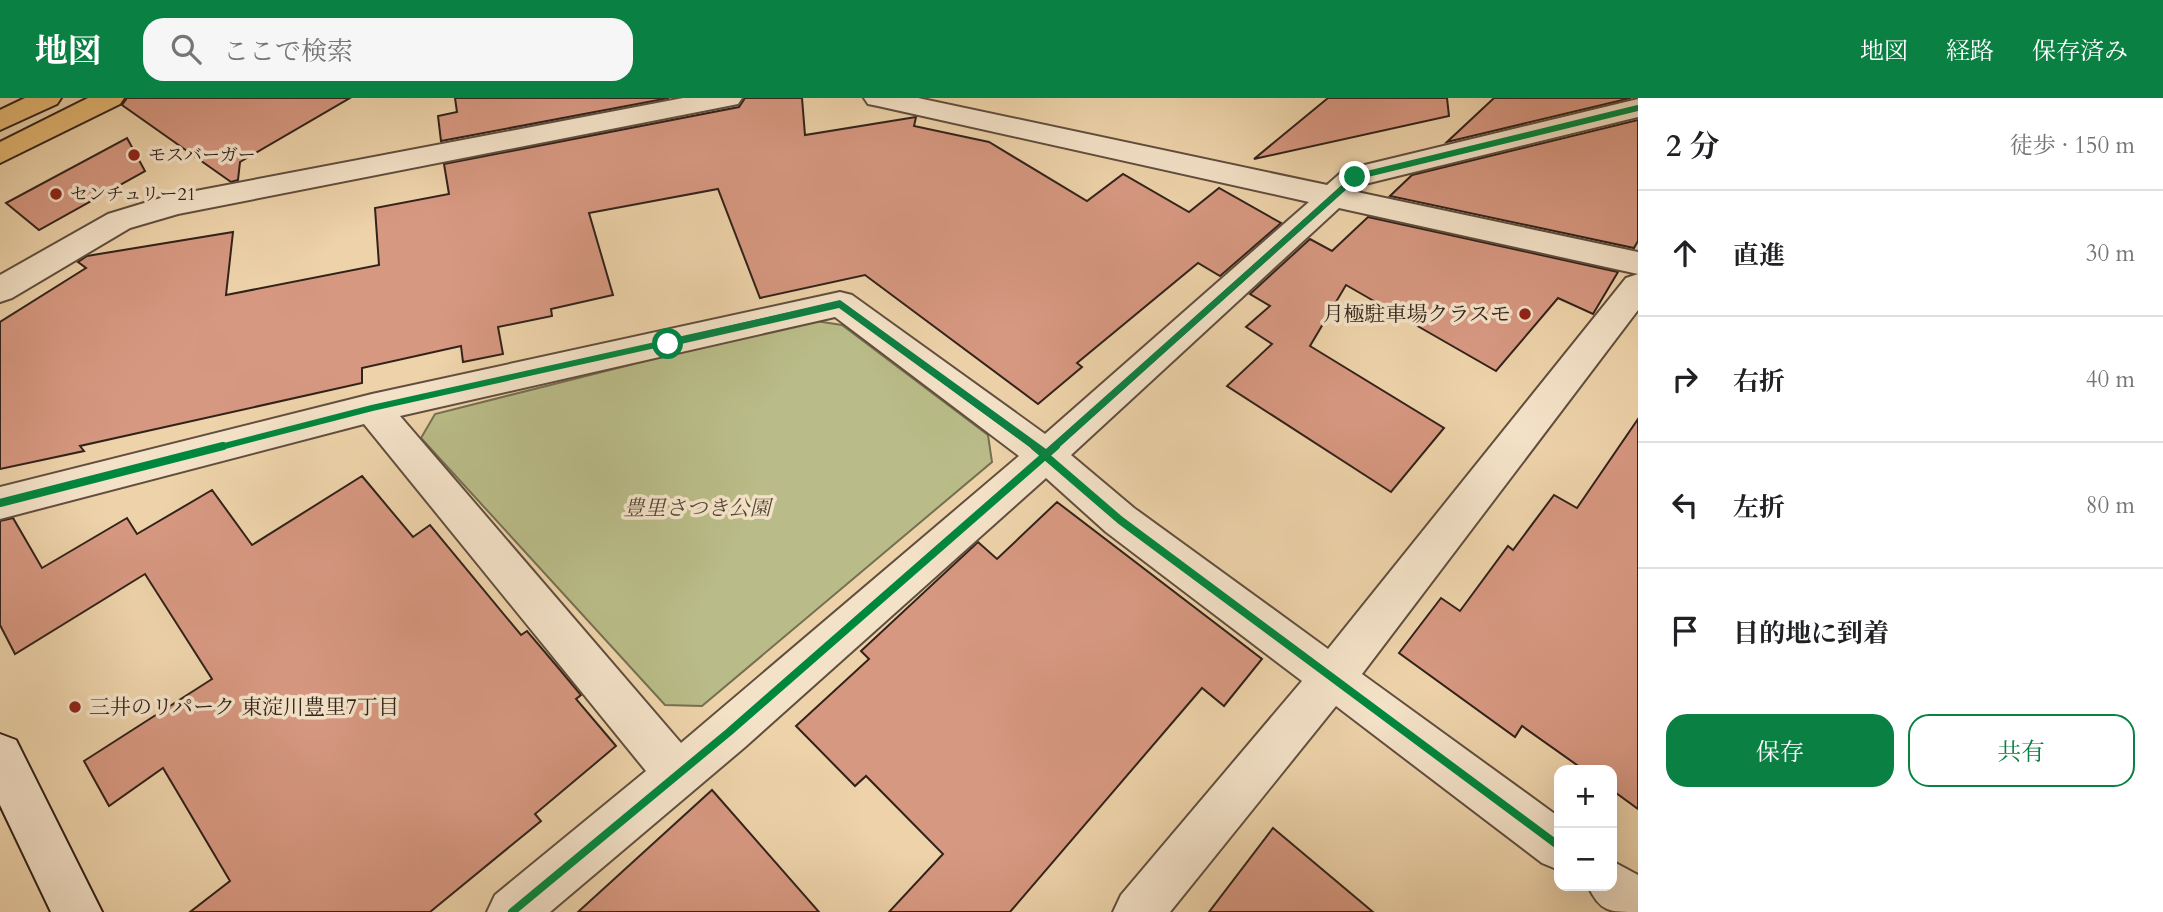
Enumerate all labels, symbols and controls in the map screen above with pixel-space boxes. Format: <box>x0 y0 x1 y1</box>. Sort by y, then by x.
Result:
search box <box>143 18 633 81</box>
text: 地図 <box>35 29 101 74</box>
icon: search <box>167 30 205 68</box>
text: ここで検索 <box>223 34 353 69</box>
text: 地図 <box>1860 35 1908 68</box>
text: 経路 <box>1946 35 1994 68</box>
text: 保存済み <box>2032 35 2128 68</box>
text: 2 分 <box>1666 126 1719 167</box>
text: 徒歩 · 150 m <box>2010 130 2135 161</box>
place label: モスバーガー <box>148 143 256 168</box>
marker: モスバーガー <box>126 147 142 163</box>
route end <box>1339 161 1370 192</box>
place label: センチュリー21 <box>70 182 196 207</box>
marker: センチュリー21 <box>48 186 64 202</box>
icon: ahead <box>1666 234 1704 272</box>
text: 直進 <box>1733 238 1785 273</box>
text: 30 m <box>2086 238 2135 269</box>
place label: 月極駐車場クラスモ <box>1323 300 1511 329</box>
marker: 月極駐車場クラスモ <box>1517 306 1533 322</box>
route start <box>652 328 683 359</box>
icon: right <box>1666 360 1704 398</box>
text: 右折 <box>1733 364 1785 399</box>
text: 40 m <box>2086 364 2135 395</box>
icon: left <box>1666 486 1704 524</box>
text: 左折 <box>1733 490 1785 525</box>
text: 80 m <box>2086 490 2135 521</box>
park label: 豊里さつき公園 <box>624 494 773 523</box>
icon: arrive <box>1666 612 1704 650</box>
text: 目的地に到着 <box>1733 616 1889 651</box>
place label: 三井のリパーク 東淀川豊里7丁目 <box>89 693 399 722</box>
marker: 三井のリパーク 東淀川豊里7丁目 <box>67 699 83 715</box>
button: 保存 <box>1666 714 1894 787</box>
button: 共有 <box>1908 714 2135 787</box>
map controls <box>1554 765 1617 891</box>
button: + <box>1554 765 1617 828</box>
button: − <box>1554 828 1617 891</box>

